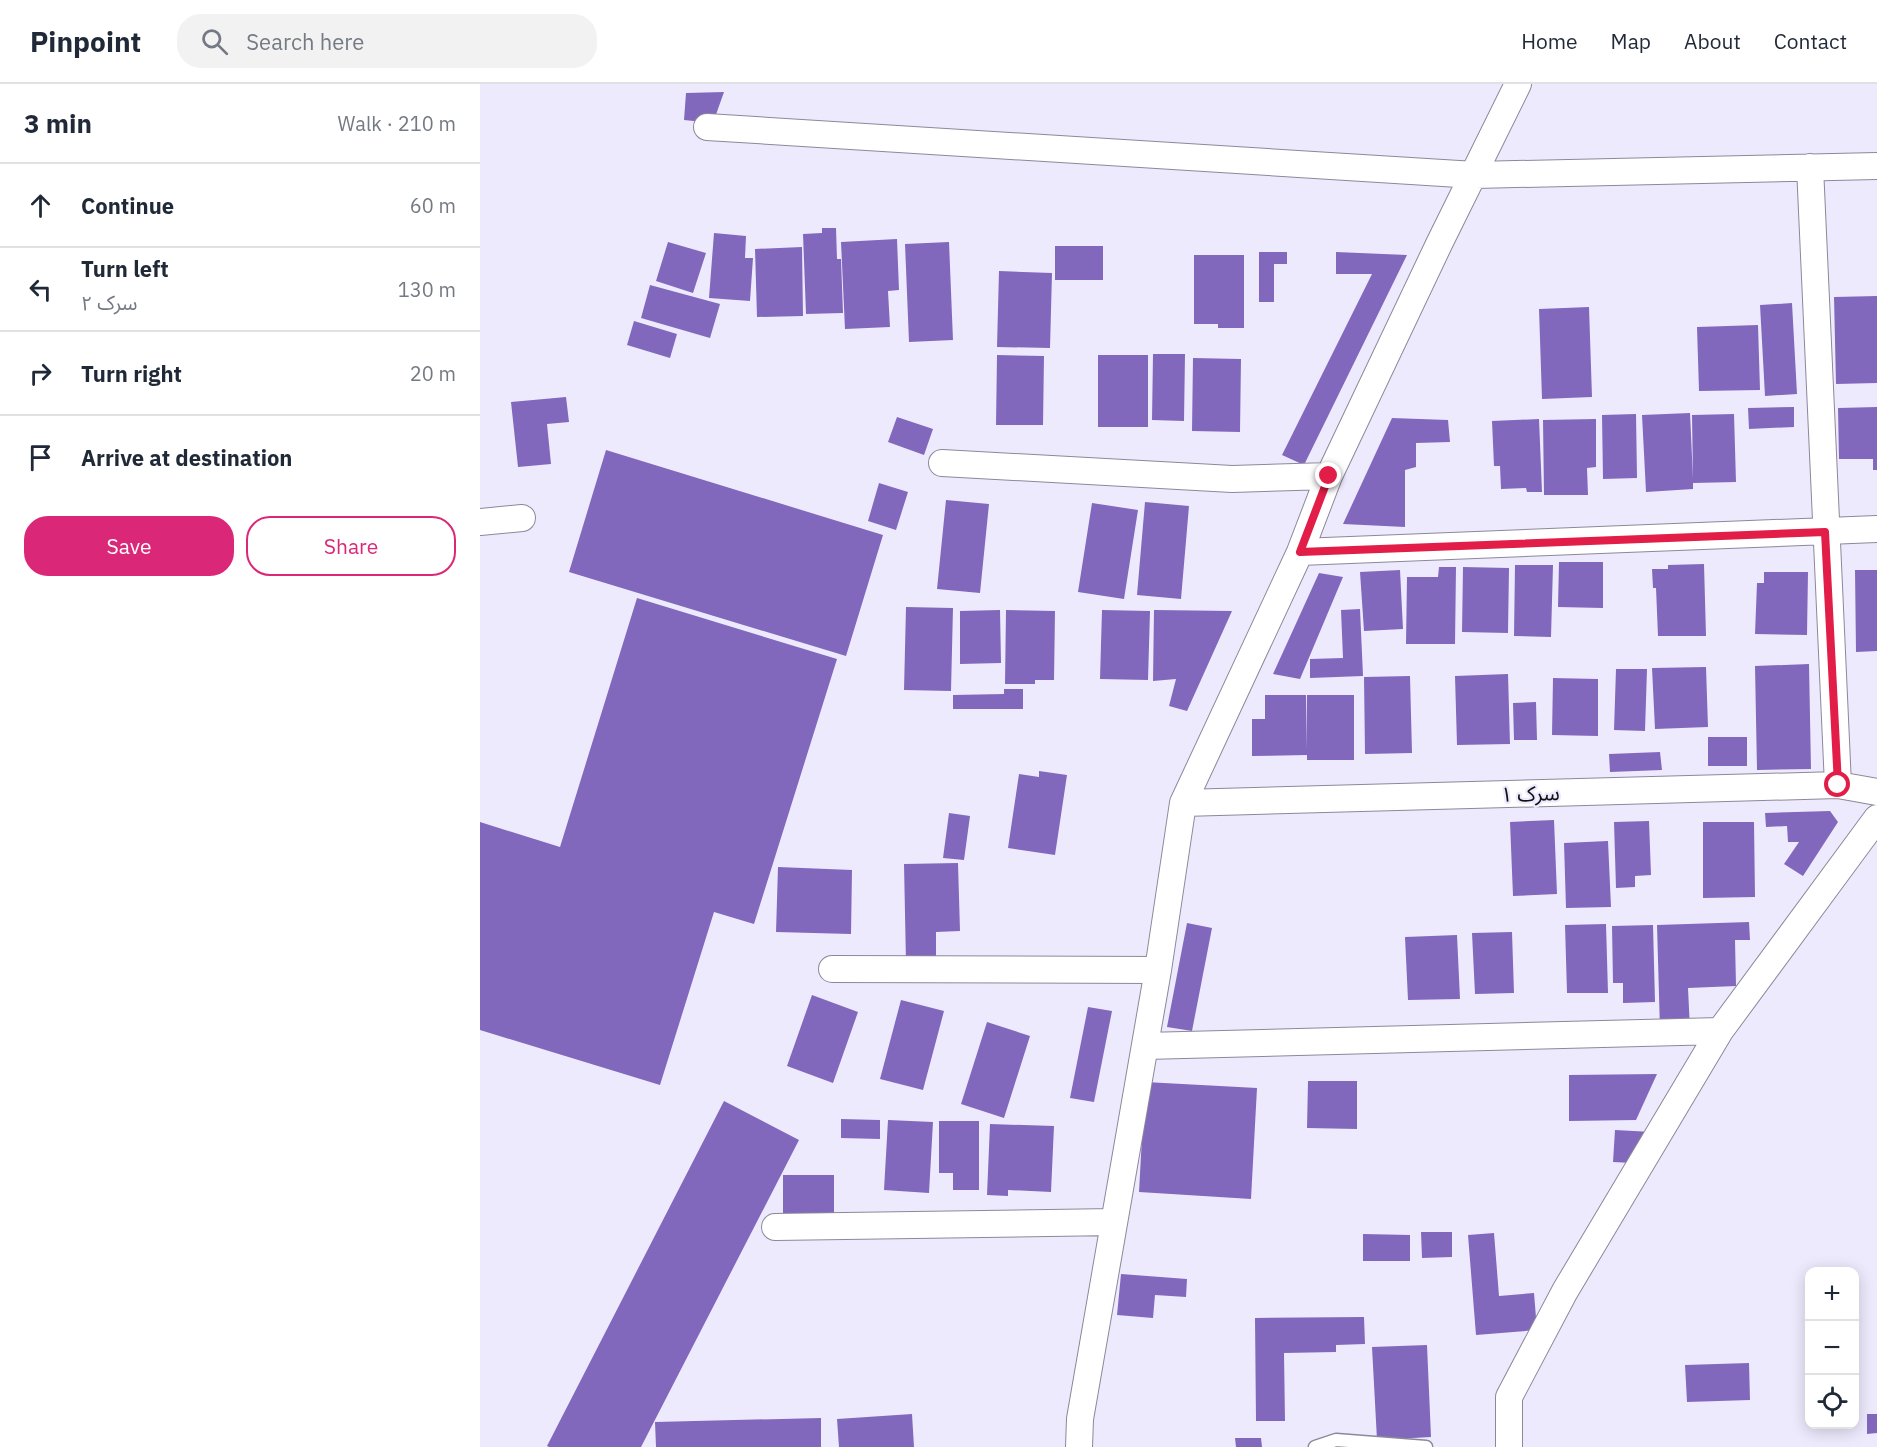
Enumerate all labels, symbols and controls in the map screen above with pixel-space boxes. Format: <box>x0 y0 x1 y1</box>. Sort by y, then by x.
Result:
search box <box>177 14 597 68</box>
text: Pinpoint <box>30 23 141 60</box>
icon: search <box>198 25 231 58</box>
text: Search here <box>246 27 364 56</box>
text: Home <box>1521 27 1578 55</box>
text: Map <box>1611 27 1651 55</box>
text: About <box>1684 27 1741 55</box>
text: Contact <box>1774 27 1847 55</box>
text: 3 min <box>24 106 92 140</box>
text: Walk · 210 m <box>338 110 456 137</box>
icon: ahead <box>24 189 57 222</box>
text: Continue <box>81 191 174 220</box>
text: 60 m <box>410 192 456 219</box>
text: Turn left <box>81 254 169 283</box>
icon: left <box>24 273 57 306</box>
text: 130 m <box>398 276 456 303</box>
text: سرک ۲ <box>81 289 138 316</box>
icon: right <box>24 357 57 390</box>
text: Turn right <box>81 359 182 388</box>
text: 20 m <box>410 360 456 387</box>
icon: arrive <box>24 441 57 474</box>
text: Arrive at destination <box>81 443 292 472</box>
route end <box>1315 462 1341 488</box>
button: Save <box>24 516 234 576</box>
button: Share <box>246 516 456 576</box>
route start <box>1824 771 1850 797</box>
street label: سرک ۱ <box>1500 778 1560 808</box>
map controls <box>1805 1267 1859 1429</box>
button: + <box>1805 1267 1859 1321</box>
button: − <box>1805 1321 1859 1375</box>
button: locate <box>1805 1375 1859 1429</box>

